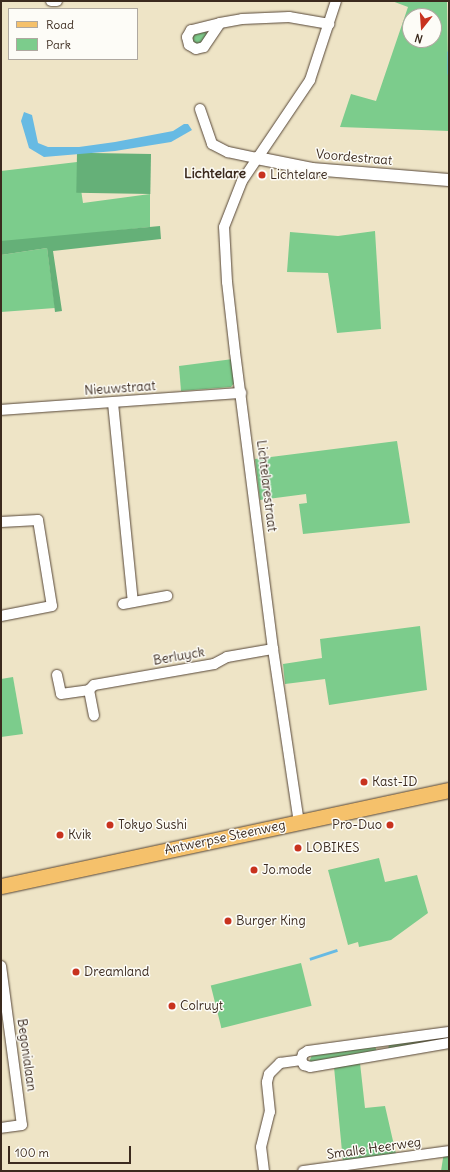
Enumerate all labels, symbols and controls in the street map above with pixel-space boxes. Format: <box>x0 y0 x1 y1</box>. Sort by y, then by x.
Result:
legend <box>8 8 138 60</box>
north arrow <box>402 8 442 48</box>
text: Road <box>46 17 74 32</box>
text: N <box>413 31 424 46</box>
text: Park <box>46 37 71 52</box>
street label: Voordestraat <box>315 147 393 169</box>
district label: Lichtelare <box>184 165 246 181</box>
place label: Lichtelare <box>270 167 327 183</box>
marker: Lichtelare <box>257 170 267 180</box>
street label: Nieuwstraat <box>84 379 156 399</box>
street label: Lichtelarestraat <box>253 439 279 533</box>
street label: Berluyck <box>152 645 206 669</box>
place label: Kast-ID <box>372 774 417 790</box>
marker: Kast-ID <box>359 777 369 787</box>
place label: Tokyo Sushi <box>118 817 187 833</box>
place label: Pro-Duo <box>332 817 382 833</box>
street label: Antwerpse Steenweg <box>163 818 287 858</box>
marker: Tokyo Sushi <box>105 820 115 830</box>
marker: Pro-Duo <box>385 820 395 830</box>
place label: Kvik <box>68 827 91 843</box>
marker: Kvik <box>55 830 65 840</box>
place label: LOBIKES <box>306 840 359 856</box>
marker: LOBIKES <box>293 843 303 853</box>
place label: Jo.mode <box>262 862 312 878</box>
marker: Jo.mode <box>249 865 259 875</box>
place label: Burger King <box>236 913 306 929</box>
marker: Burger King <box>223 916 233 926</box>
place label: Dreamland <box>84 964 149 980</box>
marker: Dreamland <box>71 967 81 977</box>
place label: Colruyt <box>180 998 223 1014</box>
marker: Colruyt <box>167 1001 177 1011</box>
street label: Begonialaan <box>13 1018 39 1092</box>
street label: Smalle Heerweg <box>326 1135 422 1163</box>
scale bar <box>10 1138 133 1164</box>
text: 100 m <box>15 1145 49 1160</box>

